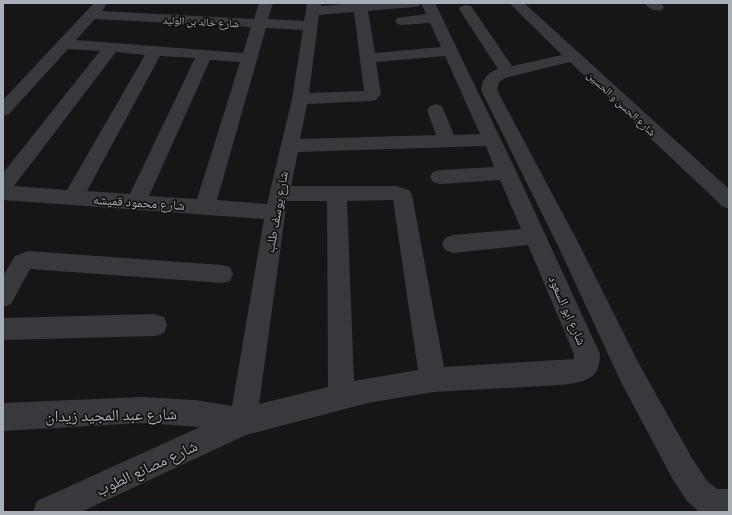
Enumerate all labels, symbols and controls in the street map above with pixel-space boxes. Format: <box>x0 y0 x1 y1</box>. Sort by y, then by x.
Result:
street label: شارع خالد بن الوليد <box>162 13 240 30</box>
street label: شارع الحسن و الحسين <box>584 68 659 139</box>
street label: شارع يوسف طلب <box>261 170 293 254</box>
street label: شارع محمود قميشه <box>92 191 185 215</box>
street label: شارع ابو السعود <box>544 273 590 348</box>
street label: شارع عبد المجيد زيدان <box>45 403 177 427</box>
street label: شارع مصانع الطوب <box>92 435 201 501</box>

